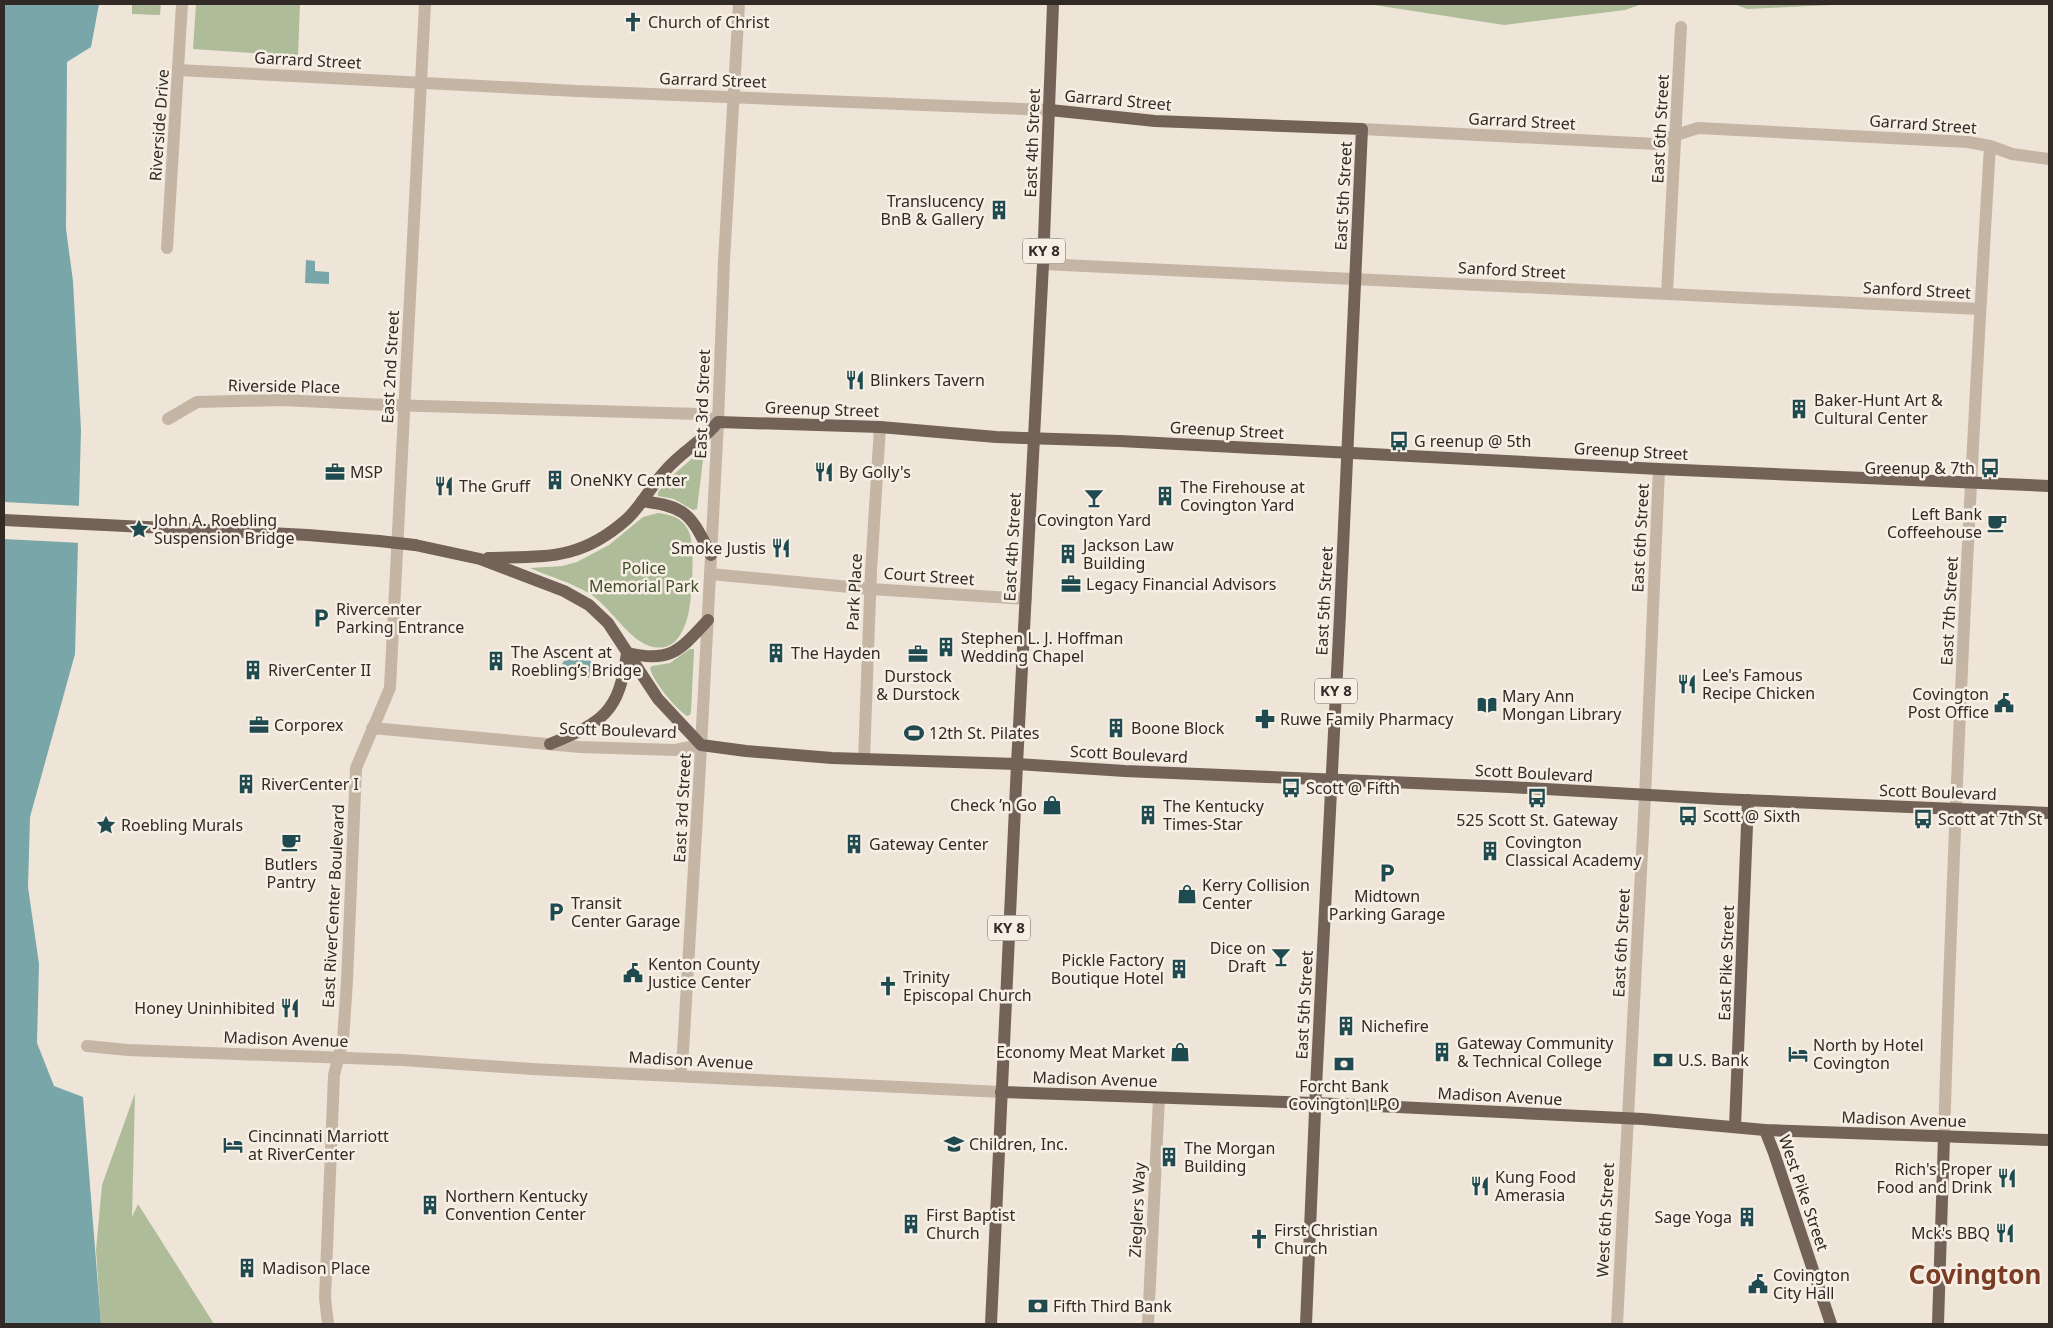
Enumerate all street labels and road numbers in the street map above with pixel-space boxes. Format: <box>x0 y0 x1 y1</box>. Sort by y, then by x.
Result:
street label: Garrard Street <box>254 46 362 74</box>
street label: Garrard Street <box>659 67 767 93</box>
street label: Riverside Drive <box>144 68 174 182</box>
street label: East 6th Street <box>1646 74 1674 184</box>
street label: Garrard Street <box>1064 84 1173 116</box>
street label: East 4th Street <box>1019 88 1045 198</box>
street label: Garrard Street <box>1468 107 1576 135</box>
street label: Garrard Street <box>1869 109 1978 139</box>
street label: East 5th Street <box>1329 141 1357 251</box>
road number: KY 8 <box>1023 238 1065 264</box>
street label: Sanford Street <box>1458 256 1567 284</box>
street label: Sanford Street <box>1863 276 1972 304</box>
street label: East 2nd Street <box>376 310 404 424</box>
street label: East 3rd Street <box>689 349 715 459</box>
street label: Riverside Place <box>228 374 340 398</box>
street label: Greenup Street <box>764 396 880 422</box>
street label: Greenup Street <box>1169 416 1285 444</box>
street label: Greenup Street <box>1573 437 1689 465</box>
street label: East 6th Street <box>1626 483 1654 593</box>
street label: East 4th Street <box>998 492 1026 602</box>
street label: East 5th Street <box>1310 546 1338 656</box>
street label: Park Place <box>841 553 867 631</box>
street label: East 7th Street <box>1935 556 1963 666</box>
street label: Court Street <box>883 562 975 590</box>
road number: KY 8 <box>1315 678 1357 704</box>
street label: Scott Boulevard <box>559 717 677 743</box>
street label: Scott Boulevard <box>1070 740 1188 768</box>
street label: East 3rd Street <box>668 752 696 863</box>
street label: Scott Boulevard <box>1475 759 1593 787</box>
street label: Scott Boulevard <box>1879 779 1997 805</box>
street label: East RiverCenter Boulevard <box>317 804 349 1008</box>
street label: East 6th Street <box>1607 888 1635 998</box>
street label: East Pike Street <box>1713 905 1739 1021</box>
road number: KY 8 <box>988 916 1030 940</box>
street label: East 5th Street <box>1290 950 1318 1060</box>
street label: Madison Avenue <box>223 1026 349 1052</box>
street label: Madison Avenue <box>628 1046 754 1074</box>
street label: Madison Avenue <box>1032 1066 1158 1092</box>
street label: Madison Avenue <box>1437 1082 1563 1110</box>
street label: Madison Avenue <box>1841 1106 1967 1132</box>
street label: West Pike Street <box>1774 1132 1834 1254</box>
street label: Zieglers Way <box>1124 1161 1151 1258</box>
street label: West 6th Street <box>1591 1162 1619 1278</box>

